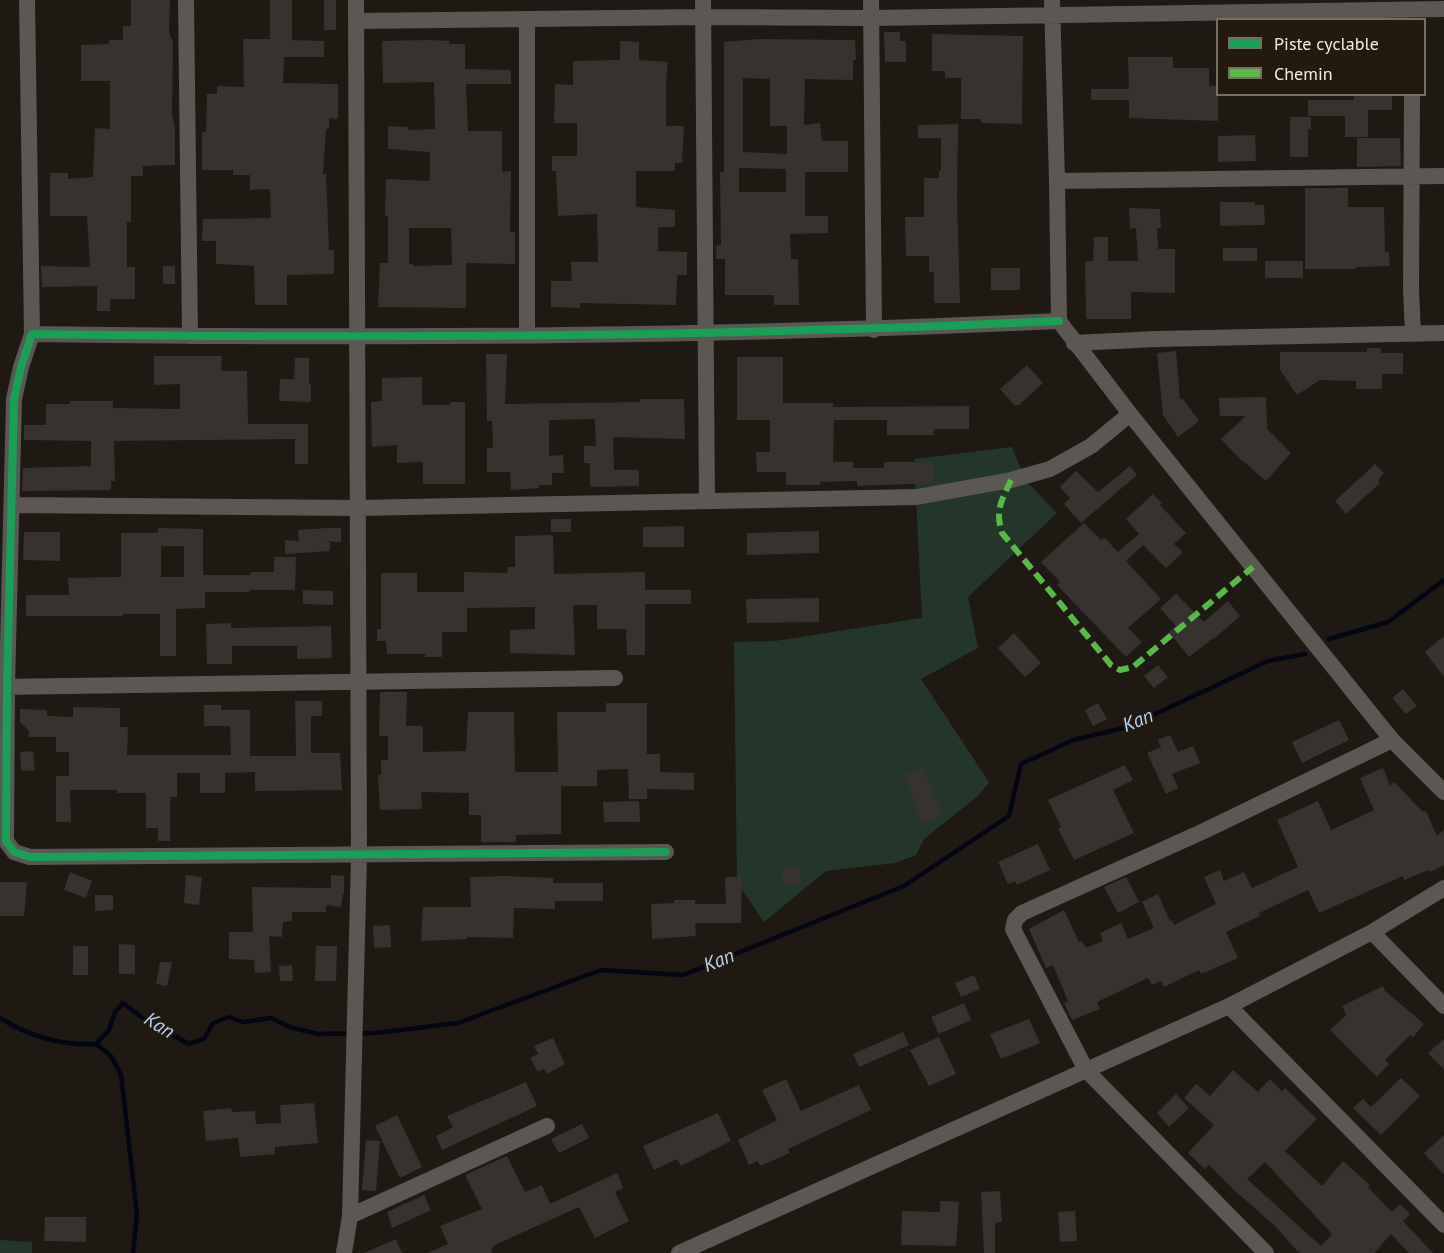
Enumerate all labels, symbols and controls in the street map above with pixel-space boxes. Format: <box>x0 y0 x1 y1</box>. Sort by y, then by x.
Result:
legend <box>1216 18 1426 96</box>
text: Piste cyclable <box>1274 32 1379 55</box>
text: Chemin <box>1274 62 1333 85</box>
water label: Kan <box>1119 704 1157 738</box>
water label: Kan <box>700 944 738 978</box>
water label: Kan <box>139 1008 179 1044</box>

